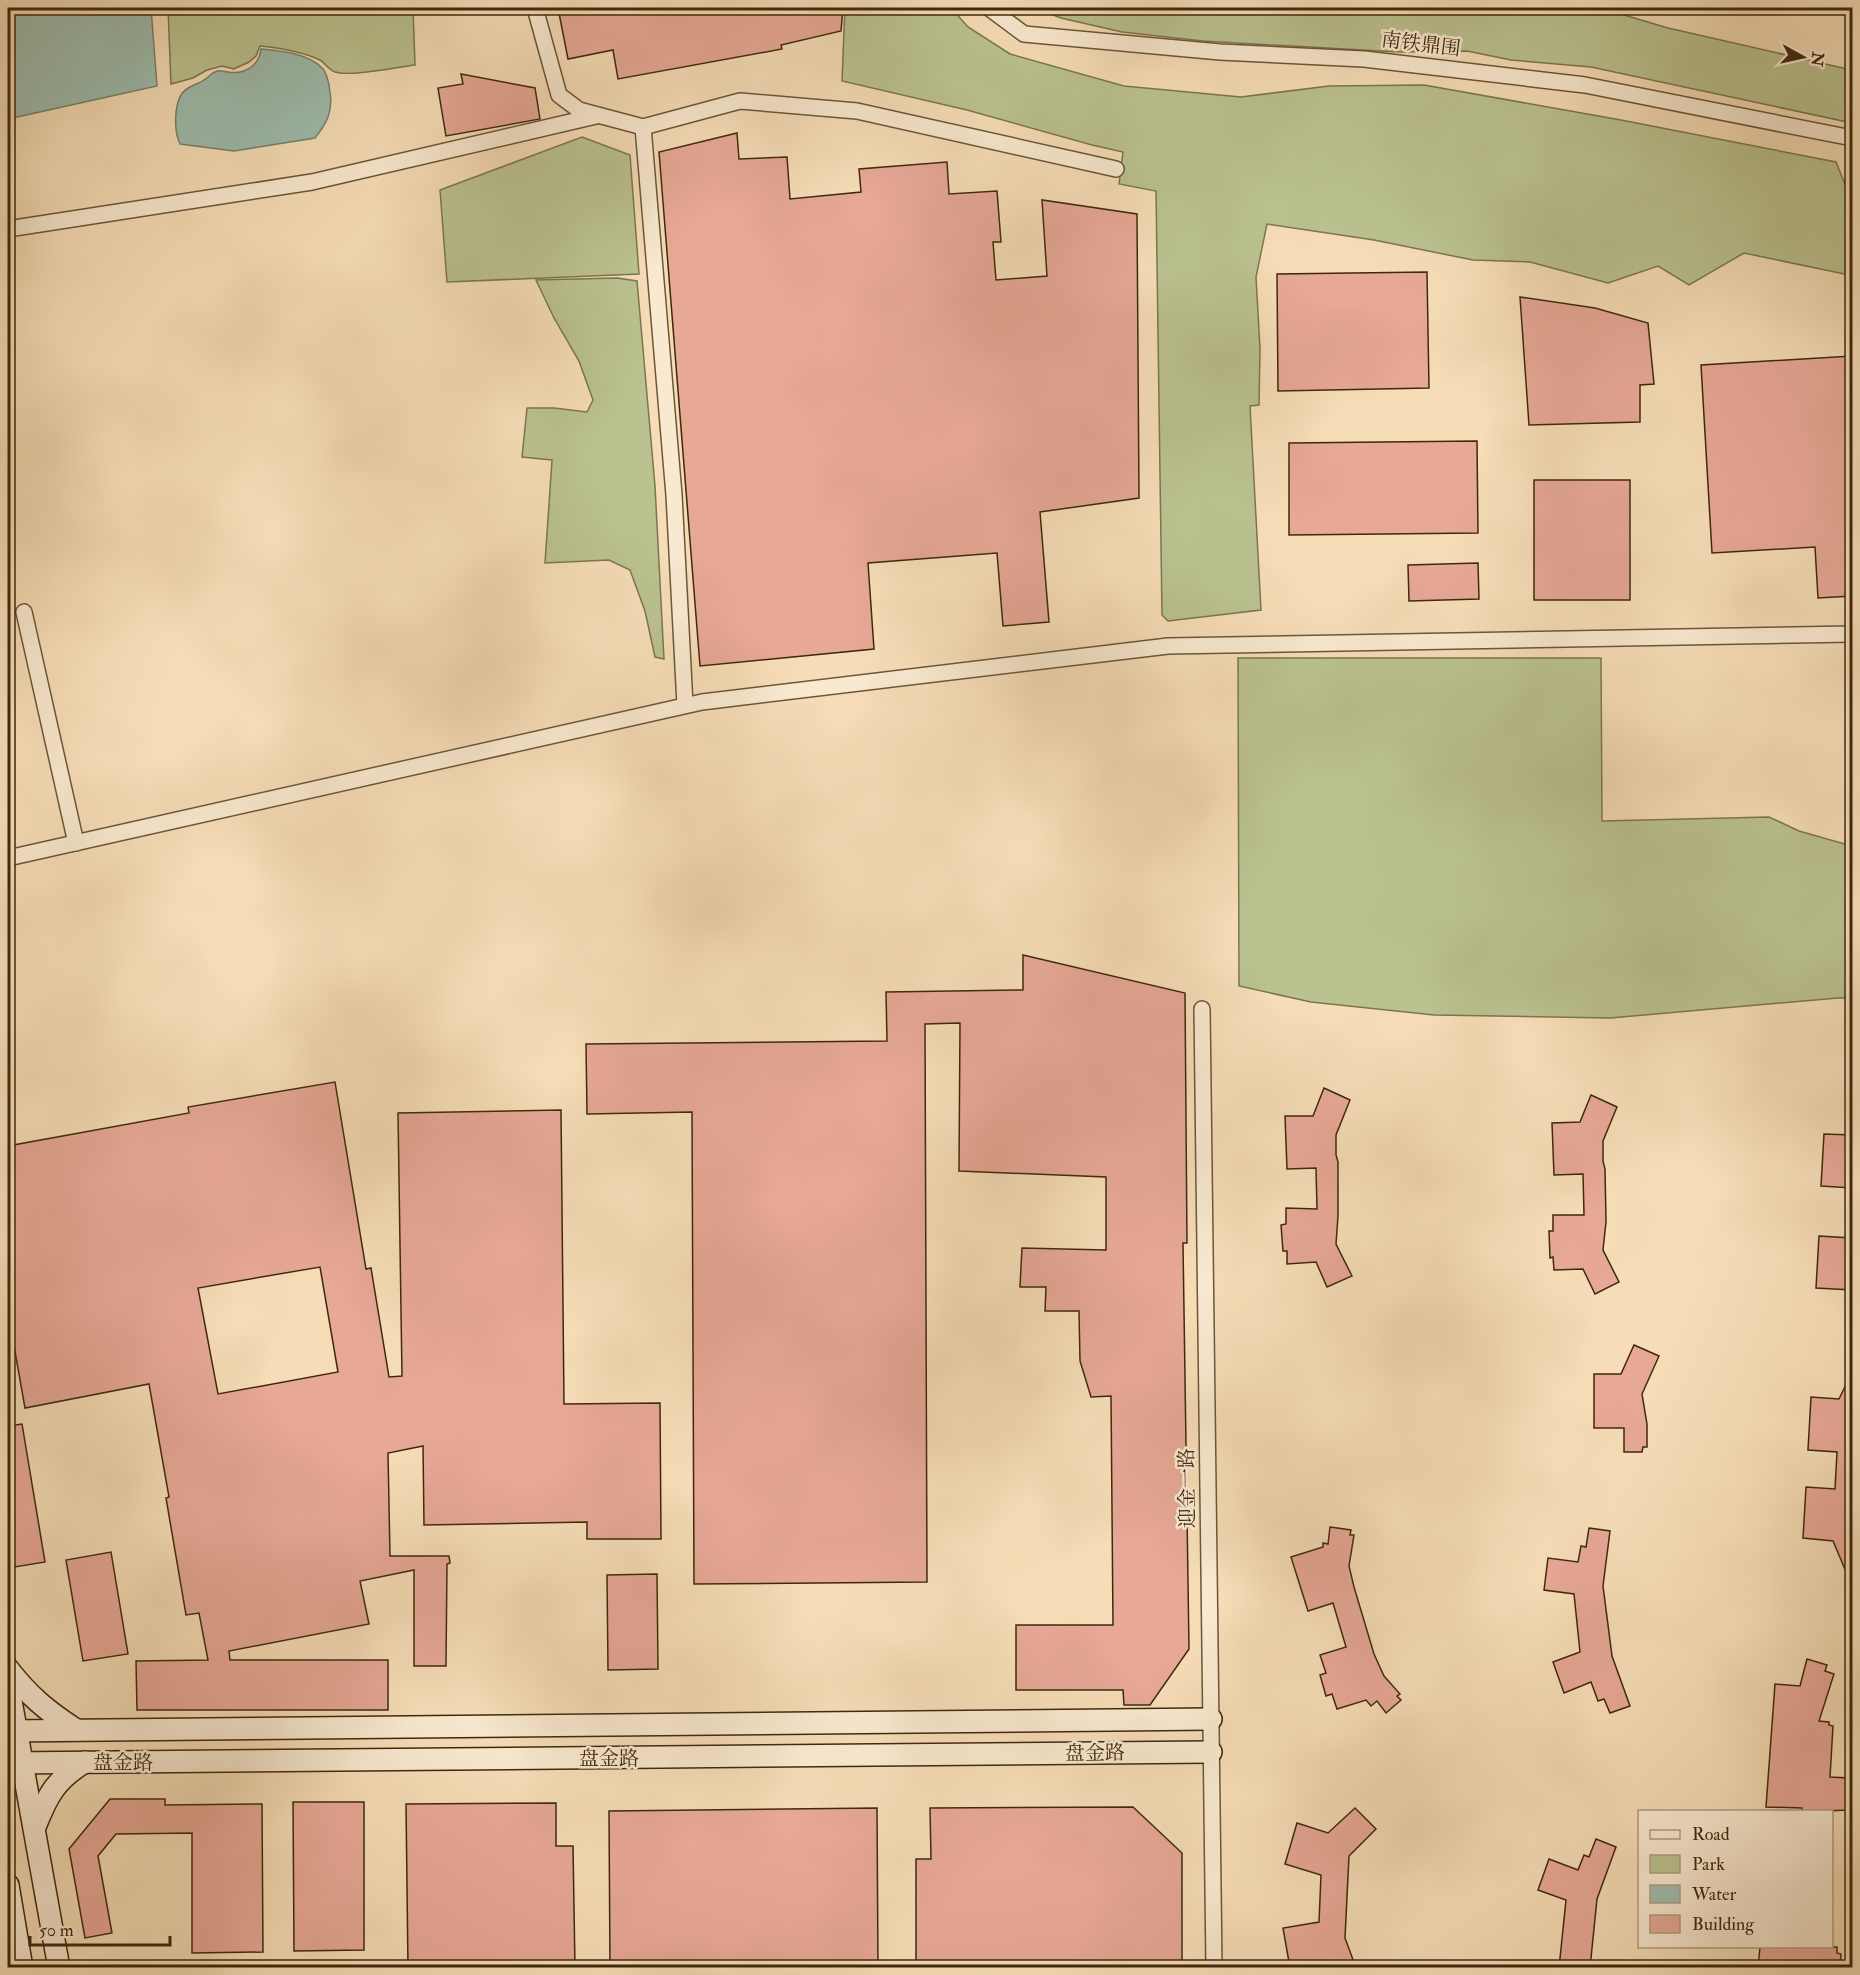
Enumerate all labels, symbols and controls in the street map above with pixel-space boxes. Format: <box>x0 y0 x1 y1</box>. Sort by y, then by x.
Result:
street label: 南铁鼎围 <box>1380 27 1462 61</box>
north arrow <box>1773 27 1833 87</box>
text: N <box>1806 49 1828 68</box>
street label: 迎金一路 <box>1174 1448 1200 1528</box>
street label: 盘金路 <box>1065 1740 1125 1766</box>
street label: 盘金路 <box>579 1746 639 1771</box>
street label: 盘金路 <box>93 1750 153 1775</box>
legend <box>1638 1810 1833 1948</box>
text: Road <box>1692 1823 1730 1846</box>
text: Park <box>1692 1853 1725 1876</box>
text: Water <box>1691 1883 1736 1906</box>
scale bar <box>30 1909 170 1947</box>
text: Building <box>1692 1913 1755 1936</box>
text: 50 m <box>39 1919 74 1942</box>

